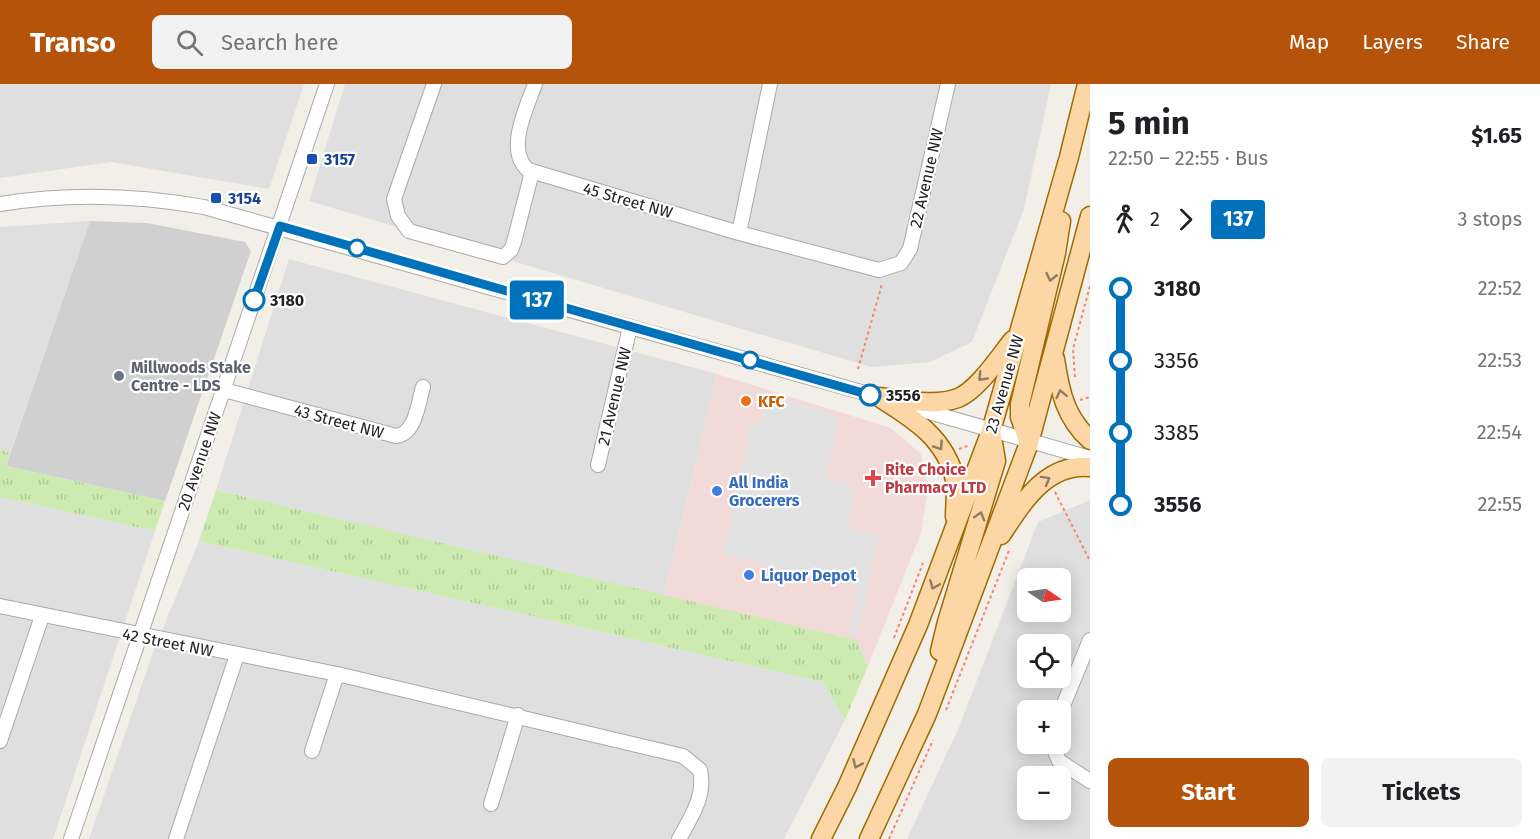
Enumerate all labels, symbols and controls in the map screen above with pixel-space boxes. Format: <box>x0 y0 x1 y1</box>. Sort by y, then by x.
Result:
search box <box>152 15 572 69</box>
text: Transo <box>30 26 116 59</box>
icon: search <box>173 26 206 59</box>
text: Search here <box>221 29 338 56</box>
text: Map <box>1289 29 1329 55</box>
text: Layers <box>1362 29 1423 55</box>
text: Share <box>1456 29 1510 55</box>
text: 5 min <box>1108 103 1190 143</box>
text: $1.65 <box>1471 122 1522 149</box>
street label: 22 Avenue NW <box>906 126 947 230</box>
text: 22:50 – 22:55 · Bus <box>1108 146 1268 170</box>
place label: 3157 <box>323 150 356 169</box>
marker: 3157 <box>305 152 319 166</box>
street label: 45 Street NW <box>581 179 675 222</box>
place label: 3154 <box>227 189 261 208</box>
marker: 3154 <box>209 191 223 205</box>
icon: walk <box>1108 203 1141 236</box>
icon: forward <box>1169 203 1202 236</box>
text: 137 <box>1223 206 1253 232</box>
text: 2 <box>1150 207 1160 231</box>
text: 3 stops <box>1458 207 1522 231</box>
unlabelled marker <box>348 239 366 257</box>
one-way arrow <box>1045 271 1058 281</box>
text: 3180 <box>1154 275 1201 302</box>
text: 22:52 <box>1478 276 1522 300</box>
line badge: 137 <box>502 280 572 320</box>
text: 137 <box>522 287 552 313</box>
marker: 3180 <box>243 289 265 311</box>
place label: 3180 <box>269 291 304 310</box>
street label: 23 Avenue NW <box>981 333 1028 436</box>
street label: 21 Avenue NW <box>594 345 635 447</box>
text: 3356 <box>1154 347 1199 374</box>
text: 22:53 <box>1477 348 1522 372</box>
unlabelled marker <box>741 351 759 369</box>
place label: Millwoods Stake Centre - LDS <box>131 358 251 395</box>
marker: Millwoods Stake Centre - LDS <box>112 369 126 383</box>
one-way arrow <box>979 369 990 380</box>
marker: 3556 <box>859 384 881 406</box>
place label: 3556 <box>885 386 920 405</box>
one-way arrow <box>1055 390 1068 400</box>
place label: KFC <box>758 392 786 411</box>
marker: KFC <box>739 394 753 408</box>
street label: 43 Street NW <box>292 400 386 443</box>
street label: 20 Avenue NW <box>174 410 225 513</box>
text: 3385 <box>1154 419 1199 446</box>
text: 22:54 <box>1477 420 1522 444</box>
one-way arrow <box>932 439 943 450</box>
place label: Rite Choice Pharmacy LTD <box>885 460 987 497</box>
marker: Rite Choice Pharmacy LTD <box>866 471 880 485</box>
place label: All India Grocerers <box>728 473 800 510</box>
one-way arrow <box>1040 476 1050 487</box>
marker: All India Grocerers <box>710 484 724 498</box>
text: 3556 <box>1154 491 1201 518</box>
text: 22:55 <box>1477 492 1522 516</box>
one-way arrow <box>973 511 985 522</box>
place label: Liquor Depot <box>761 566 857 585</box>
marker: Liquor Depot <box>742 568 756 582</box>
north arrow <box>1017 568 1071 622</box>
map controls <box>1017 568 1071 820</box>
one-way arrow <box>929 579 941 590</box>
street label: 42 Street NW <box>121 624 215 661</box>
button: locate <box>1017 634 1071 688</box>
button: + <box>1017 700 1071 754</box>
one-way arrow <box>852 758 864 769</box>
button: Start <box>1108 758 1309 827</box>
button: Tickets <box>1321 758 1522 827</box>
button: − <box>1017 766 1071 820</box>

